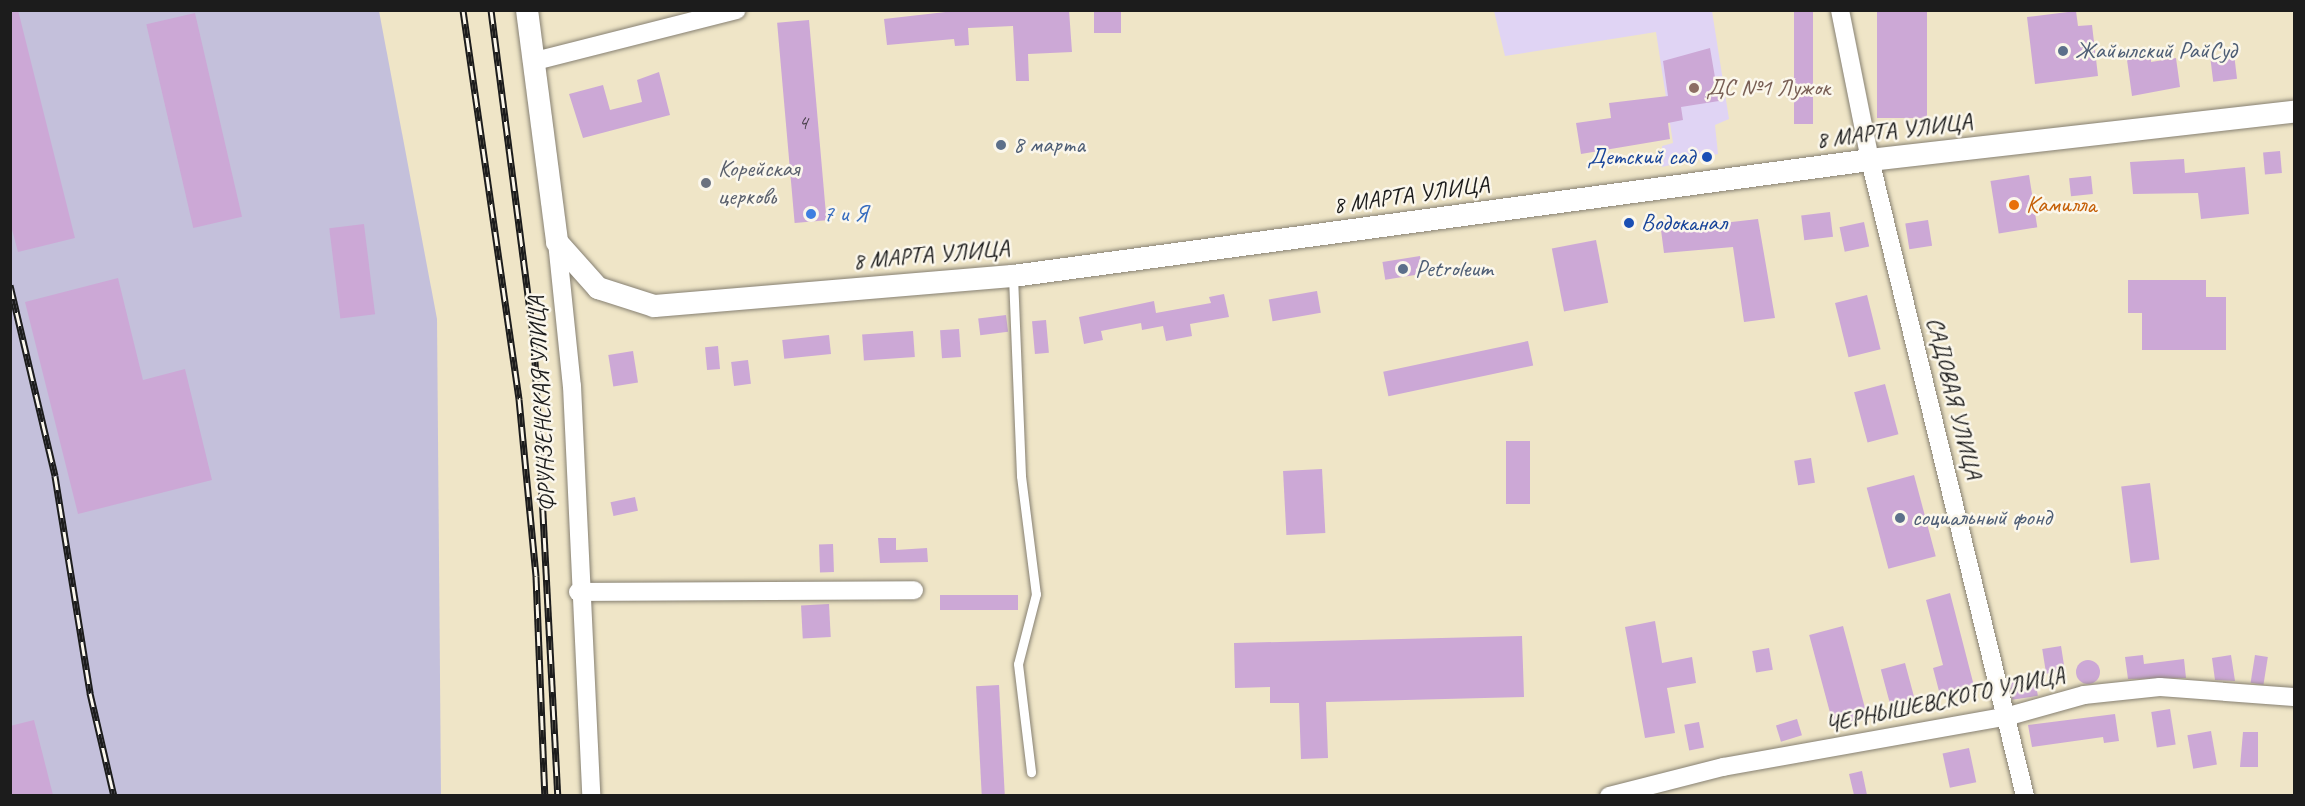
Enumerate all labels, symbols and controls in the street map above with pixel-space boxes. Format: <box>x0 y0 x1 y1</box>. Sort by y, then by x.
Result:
place label: Жайылский РайСуд <box>2075 37 2236 65</box>
marker: Жайылский РайСуд <box>2056 44 2070 58</box>
place label: ДС №1 Лужок <box>1706 74 1830 102</box>
marker: ДС №1 Лужок <box>1687 81 1701 95</box>
street label: 8 МАРТА УЛИЦА <box>1815 107 1973 155</box>
house number: 4 <box>798 109 808 135</box>
place label: 8 марта <box>1013 131 1085 159</box>
marker: 8 марта <box>994 138 1008 152</box>
place label: Детский сад <box>1587 143 1695 171</box>
marker: Детский сад <box>1700 150 1714 164</box>
place label: Корейская церковь <box>718 155 799 211</box>
street label: 8 МАРТА УЛИЦА <box>1332 170 1490 220</box>
marker: Корейская церковь <box>699 176 713 190</box>
place label: Камилла <box>2026 191 2096 219</box>
marker: Камилла <box>2007 198 2021 212</box>
place label: 7 и Я <box>823 200 867 228</box>
marker: 7 и Я <box>804 207 818 221</box>
place label: Водоканал <box>1641 209 1727 237</box>
marker: Водоканал <box>1622 216 1636 230</box>
street label: 8 МАРТА УЛИЦА <box>852 234 1010 276</box>
place label: Petroleum <box>1415 255 1493 283</box>
marker: Petroleum <box>1396 262 1410 276</box>
street label: ФРУНЗЕНСКАЯ УЛИЦА <box>522 295 562 513</box>
street label: САДОВАЯ УЛИЦА <box>1920 315 1988 481</box>
place label: социальный фонд <box>1912 504 2051 532</box>
marker: социальный фонд <box>1893 511 1907 525</box>
street label: ЧЕРНЫШЕВСКОГО УЛИЦА <box>1823 661 2067 739</box>

